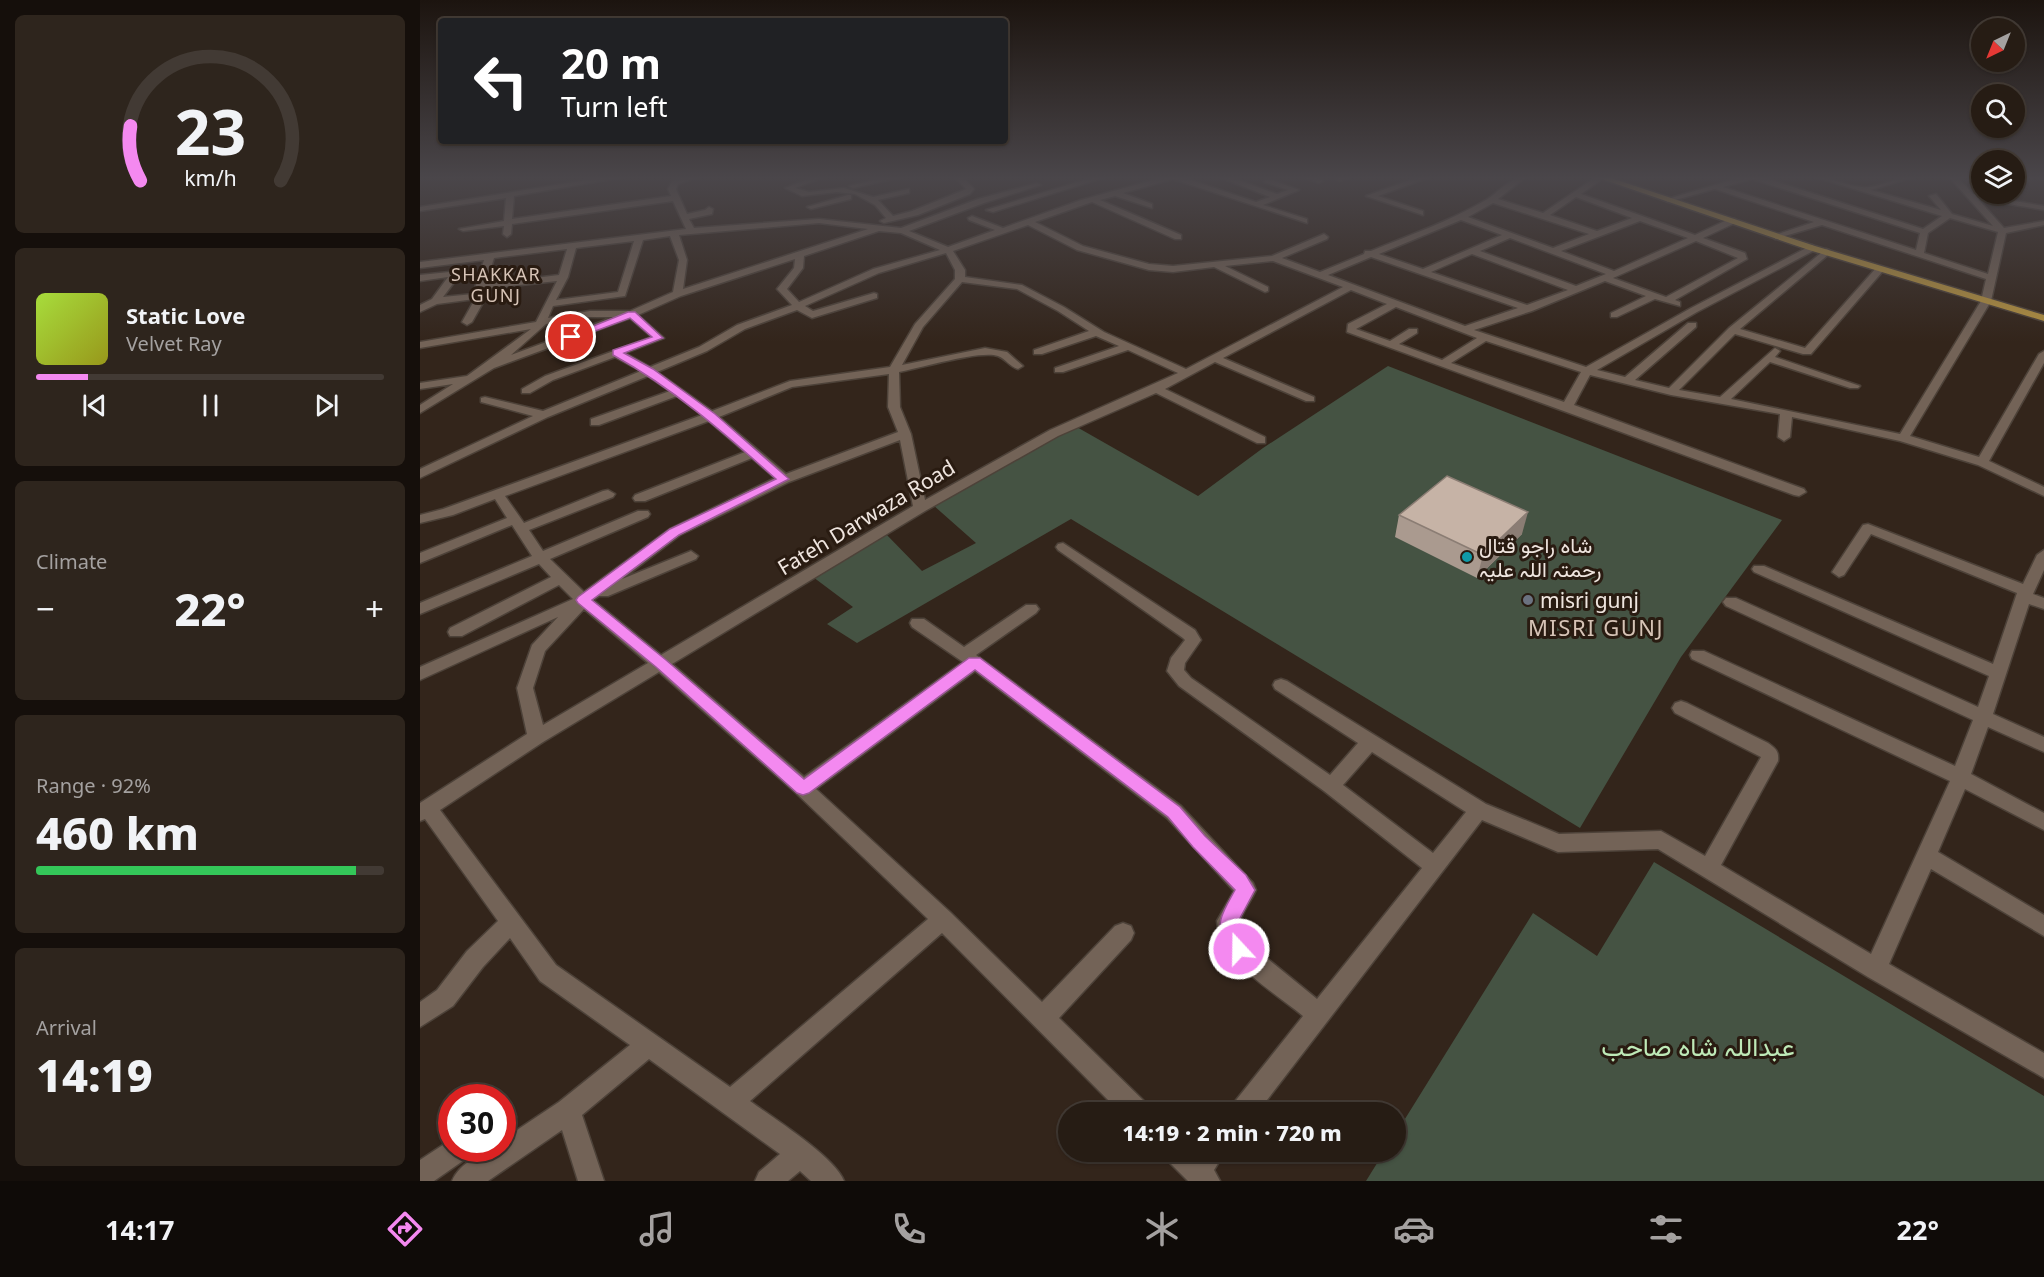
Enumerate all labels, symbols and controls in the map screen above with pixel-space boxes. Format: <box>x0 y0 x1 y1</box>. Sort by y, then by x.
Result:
north arrow <box>1971 18 2025 72</box>
map controls <box>1971 18 2025 204</box>
text: 20 m <box>561 34 661 91</box>
icon: left <box>462 42 540 120</box>
button: search <box>1971 84 2025 138</box>
text: 23 <box>174 88 246 173</box>
text: Turn left <box>561 88 667 125</box>
button: layers <box>1971 150 2025 204</box>
text: km/h <box>184 163 236 192</box>
district label: SHAKKAR GUNJ <box>451 262 541 307</box>
text: Static Love <box>126 300 245 330</box>
pin <box>545 311 596 362</box>
icon: arrive <box>554 320 587 353</box>
text: Velvet Ray <box>126 330 222 357</box>
icon: previous <box>78 389 111 422</box>
icon: pause <box>194 389 227 422</box>
icon: next <box>310 389 343 422</box>
street label: Fateh Darwaza Road <box>772 453 960 581</box>
place label: شاہ راجو قتال رحمتہ اللہ علیہ <box>1479 531 1601 583</box>
text: Climate <box>36 548 107 575</box>
marker: شاہ راجو قتال رحمتہ اللہ علیہ <box>1460 550 1474 564</box>
text: 22° <box>174 578 246 639</box>
text: − <box>36 586 55 631</box>
text: + <box>365 586 384 631</box>
place label: misri gunj <box>1540 586 1639 614</box>
marker: misri gunj <box>1521 593 1535 607</box>
district label: MISRI GUNJ <box>1528 612 1664 642</box>
text: Range · 92% <box>36 772 151 799</box>
text: 460 km <box>36 802 199 863</box>
position arrow <box>1207 917 1271 981</box>
text: Arrival <box>36 1014 97 1041</box>
park label: عبداللہ شاہ صاحب <box>1601 1028 1795 1064</box>
text: 14:19 <box>36 1044 153 1105</box>
speed limit sign: 30 <box>438 1084 516 1162</box>
text: 14:19 · 2 min · 720 m <box>1122 1117 1342 1147</box>
icon: directions <box>384 1208 426 1250</box>
icon: music <box>636 1208 678 1250</box>
icon: phone <box>888 1208 930 1250</box>
icon: climate <box>1141 1208 1183 1250</box>
icon: car <box>1393 1208 1435 1250</box>
icon: filters <box>1645 1208 1687 1250</box>
text: 14:17 <box>105 1211 174 1248</box>
text: 22° <box>1897 1211 1939 1248</box>

